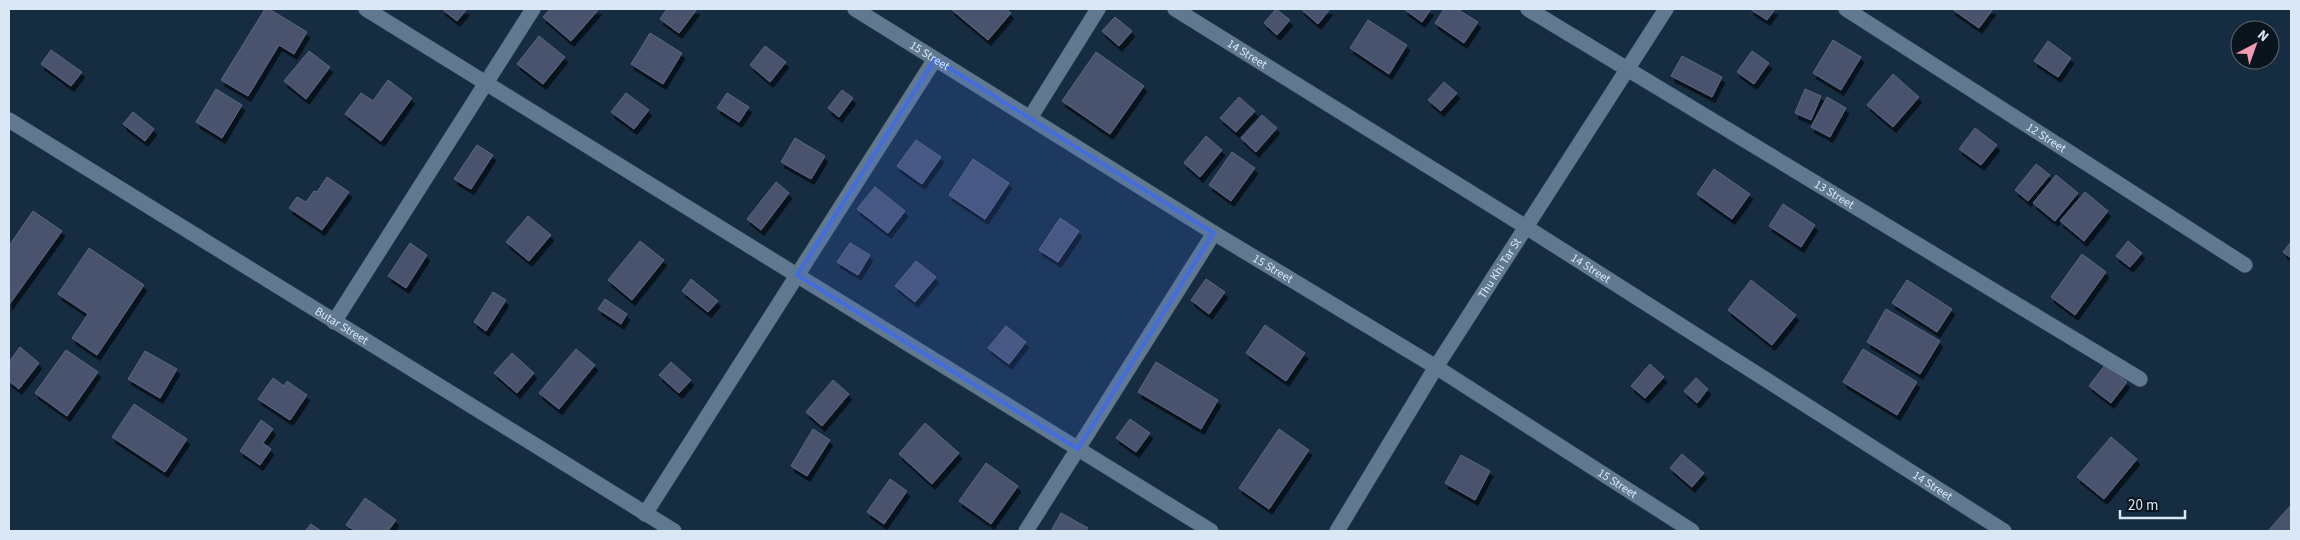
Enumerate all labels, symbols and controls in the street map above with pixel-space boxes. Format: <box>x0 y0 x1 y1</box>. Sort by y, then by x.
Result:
north arrow <box>2230 20 2280 70</box>
text: N <box>2253 25 2273 47</box>
street label: 14 Street <box>1224 35 1271 73</box>
street label: 15 Street <box>906 37 953 75</box>
street label: 12 Street <box>2023 118 2070 157</box>
street label: 13 Street <box>1811 175 1858 213</box>
street label: Thu Khi Tar St <box>1474 235 1525 302</box>
street label: 14 Street <box>1568 249 1614 287</box>
street label: 15 Street <box>1250 250 1296 287</box>
street label: Butar Street <box>312 303 372 349</box>
street label: 15 Street <box>1594 464 1641 502</box>
street label: 14 Street <box>1909 466 1956 505</box>
scale bar <box>2120 488 2185 520</box>
text: 20 m <box>2128 495 2158 516</box>

